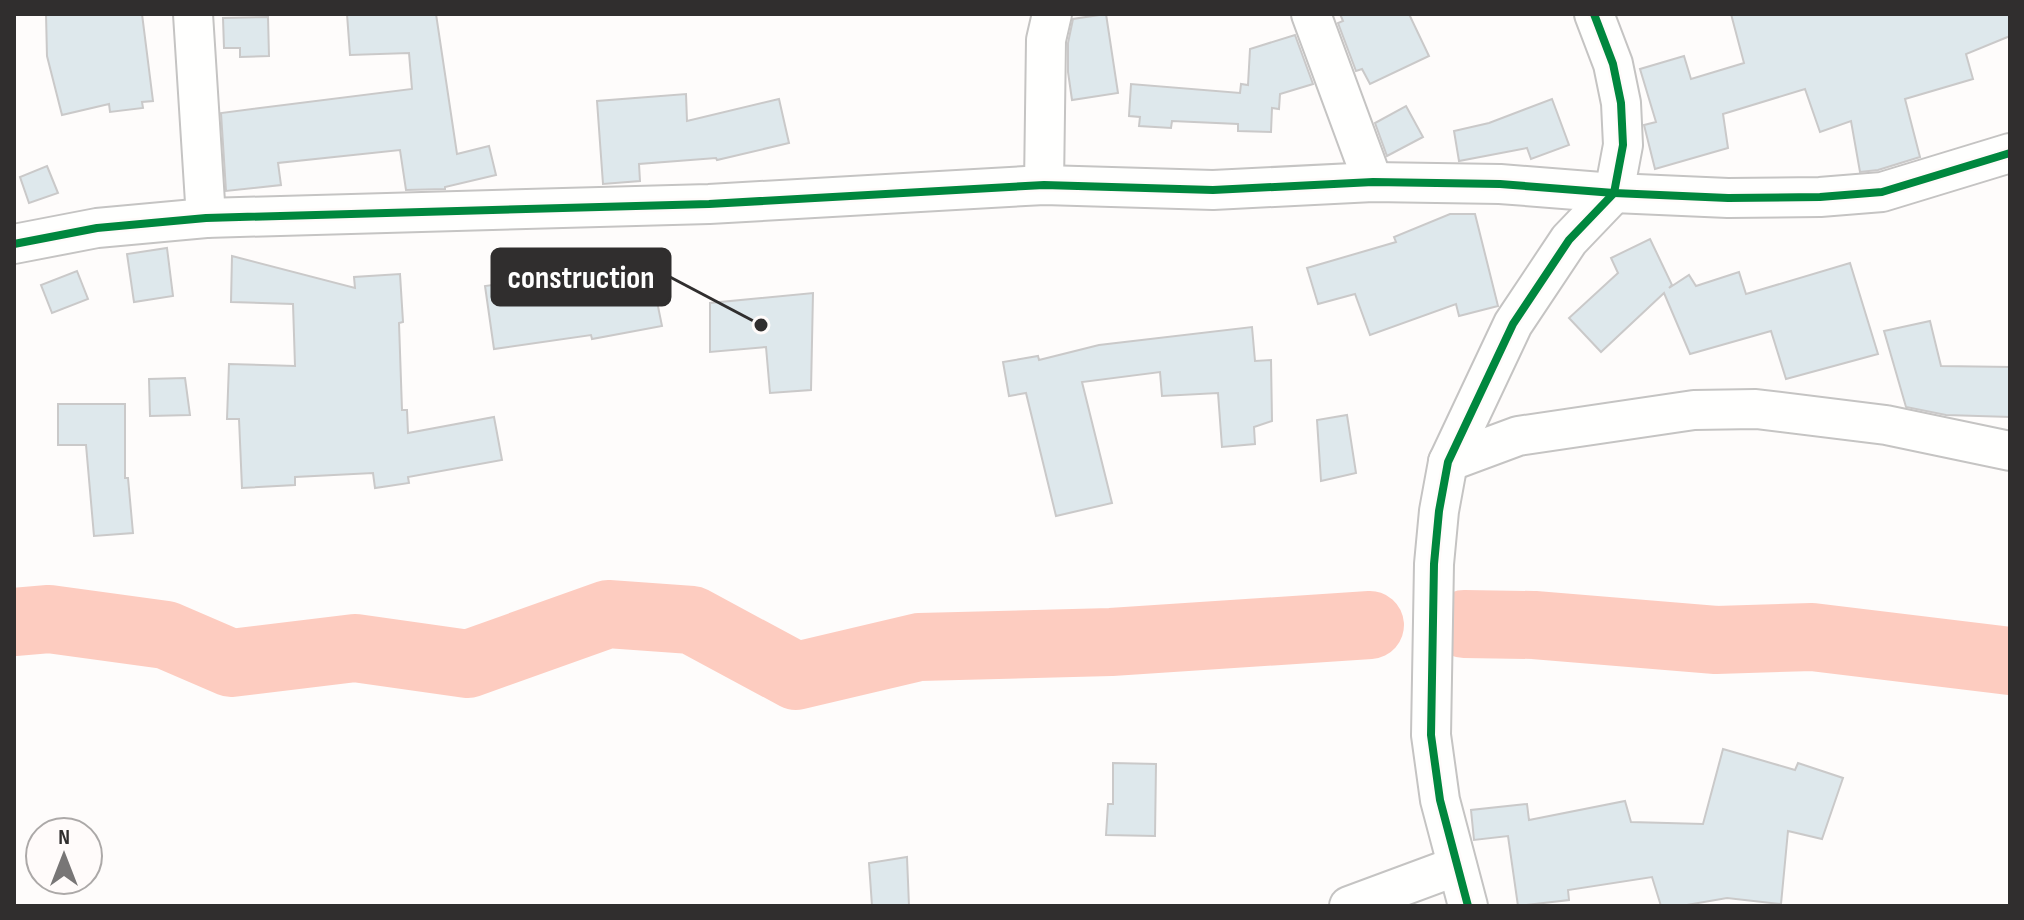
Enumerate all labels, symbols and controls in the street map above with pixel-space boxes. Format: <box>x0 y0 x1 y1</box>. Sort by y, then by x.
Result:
callout: construction <box>492 249 670 305</box>
text: construction <box>508 259 654 298</box>
north arrow <box>24 816 104 896</box>
text: N <box>58 824 70 851</box>

